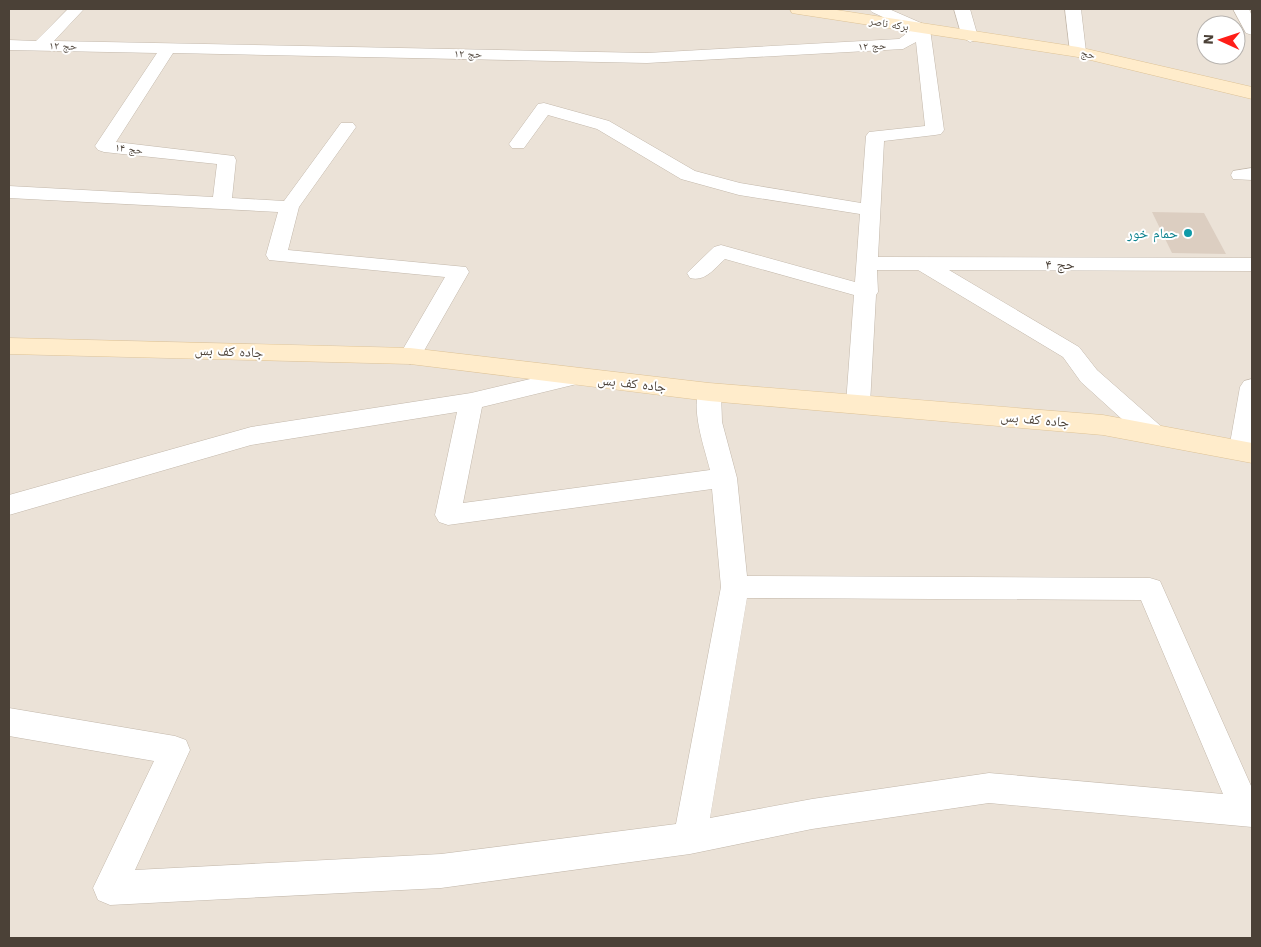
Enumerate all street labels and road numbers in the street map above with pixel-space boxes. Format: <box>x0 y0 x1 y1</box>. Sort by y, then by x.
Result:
street label: برکه ناصر <box>867 14 910 34</box>
street label: حج ۱۲ <box>49 39 77 53</box>
street label: حج ۱۲ <box>858 39 886 53</box>
street label: حج <box>1080 46 1096 62</box>
street label: حج ۱۲ <box>454 47 482 61</box>
street label: حج ۱۴ <box>114 141 144 157</box>
street label: حج ۴ <box>1045 256 1075 274</box>
street label: جاده کف بس <box>194 342 264 361</box>
street label: جاده کف بس <box>597 371 667 396</box>
street label: جاده کف بس <box>1000 408 1070 431</box>

